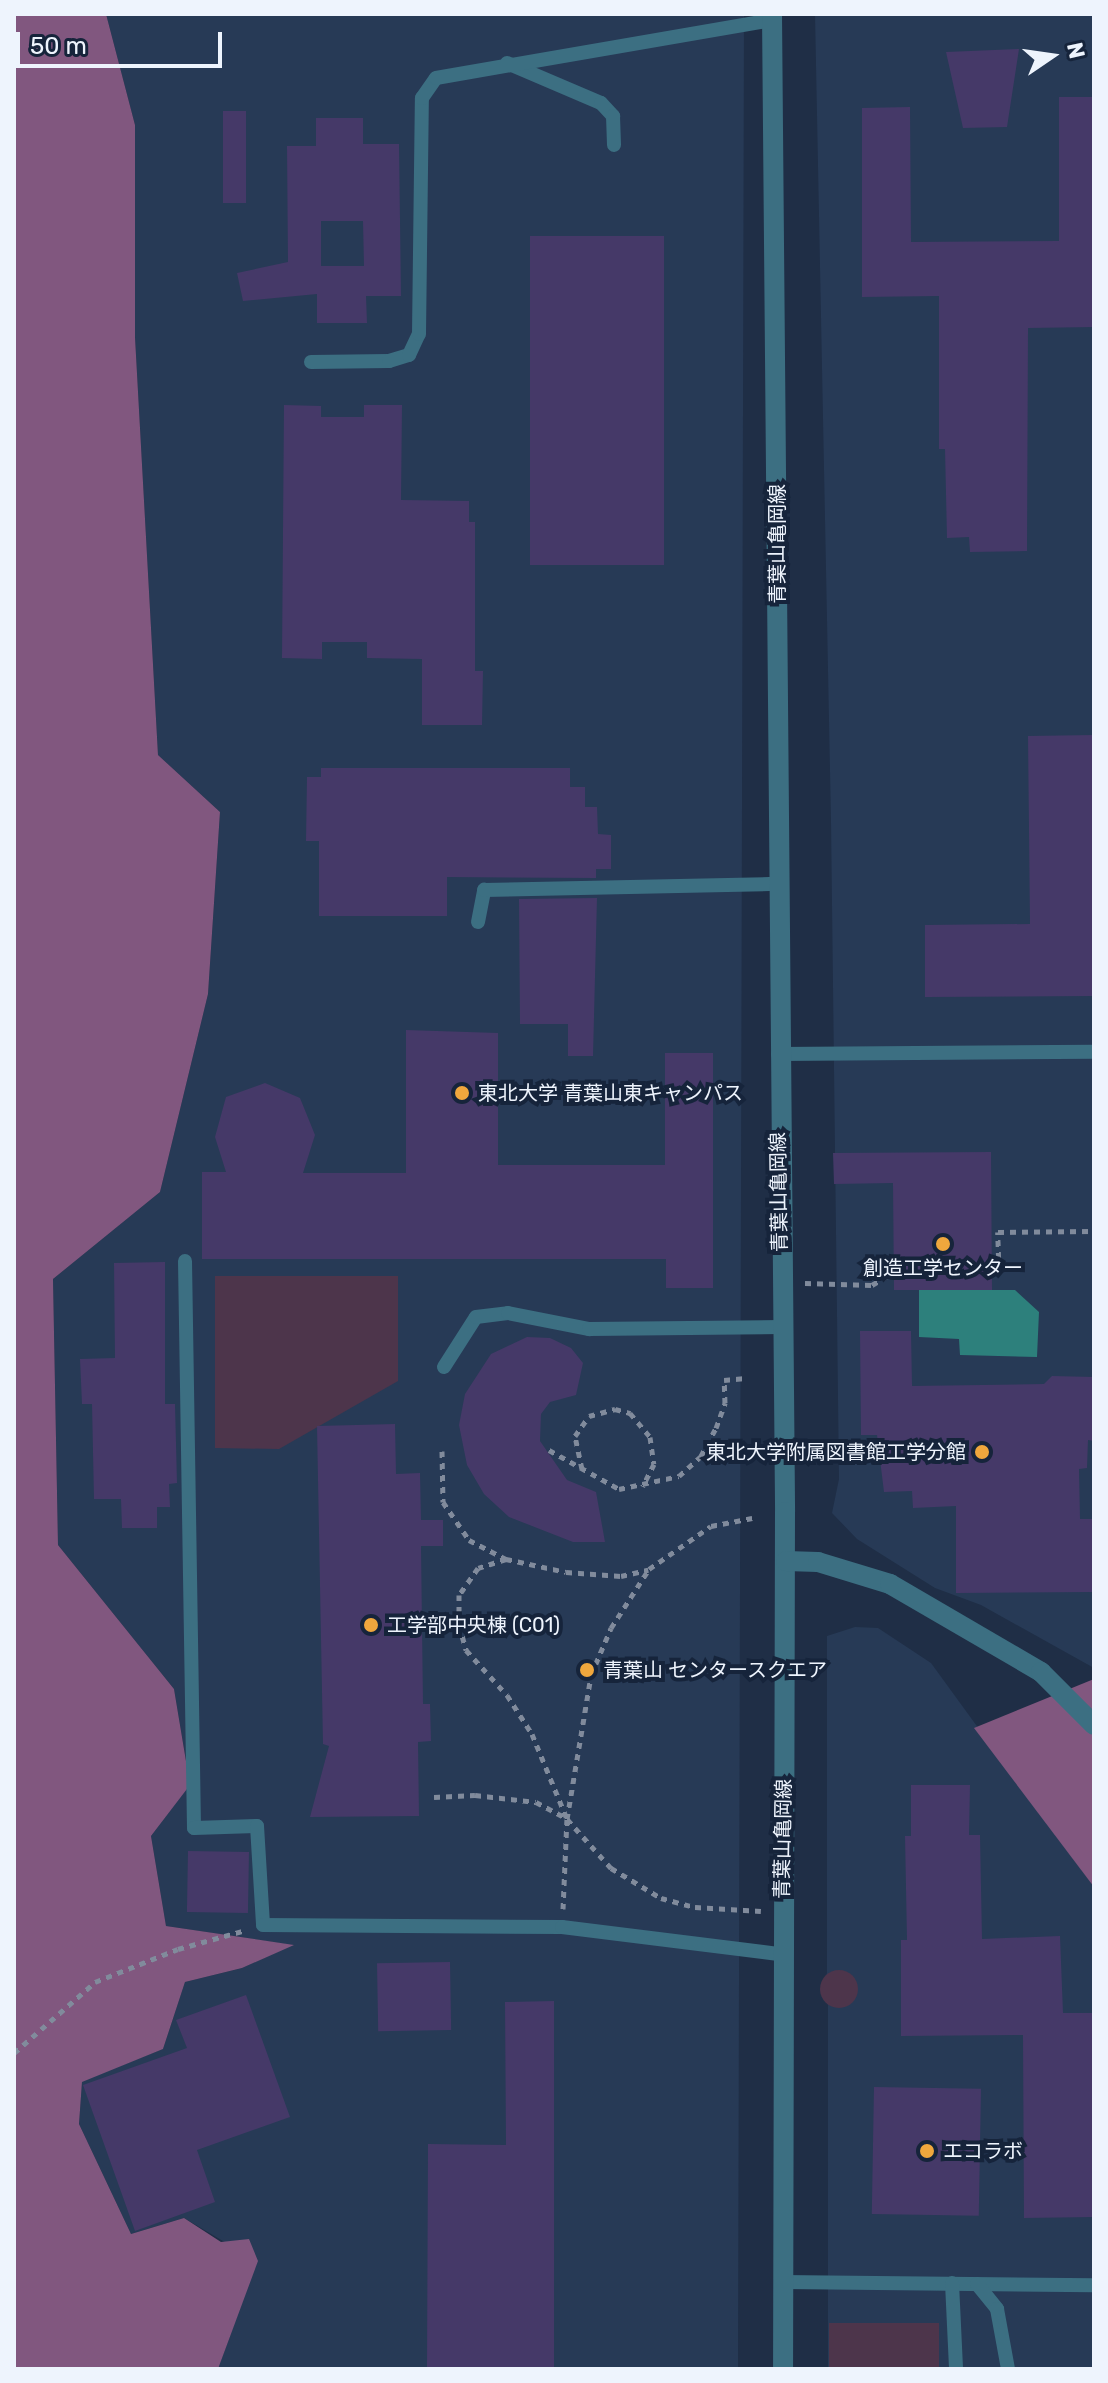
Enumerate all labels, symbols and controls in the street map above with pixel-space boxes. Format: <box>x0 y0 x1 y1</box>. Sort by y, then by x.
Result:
scale bar <box>20 16 226 66</box>
north arrow <box>1012 16 1092 96</box>
text: 50 m <box>30 32 87 60</box>
text: N <box>1061 40 1091 61</box>
street label: 青葉山亀岡線 <box>765 484 789 604</box>
place label: 東北大学 青葉山東キャンパス <box>478 1081 743 1105</box>
marker: 東北大学 青葉山東キャンパス <box>453 1084 471 1102</box>
street label: 青葉山亀岡線 <box>766 1132 792 1252</box>
marker: 創造工学センター <box>934 1235 952 1253</box>
place label: 創造工学センター <box>863 1256 1023 1280</box>
place label: 東北大学附属図書館工学分館 <box>706 1440 966 1464</box>
marker: 東北大学附属図書館工学分館 <box>973 1443 991 1461</box>
place label: 工学部中央棟 (C01) <box>387 1613 559 1637</box>
marker: 工学部中央棟 (C01) <box>362 1616 380 1634</box>
place label: 青葉山 センタースクエア <box>603 1658 828 1682</box>
marker: 青葉山 センタースクエア <box>578 1661 596 1679</box>
street label: 青葉山亀岡線 <box>770 1779 796 1899</box>
place label: エコラボ <box>943 2139 1023 2163</box>
marker: エコラボ <box>918 2142 936 2160</box>

